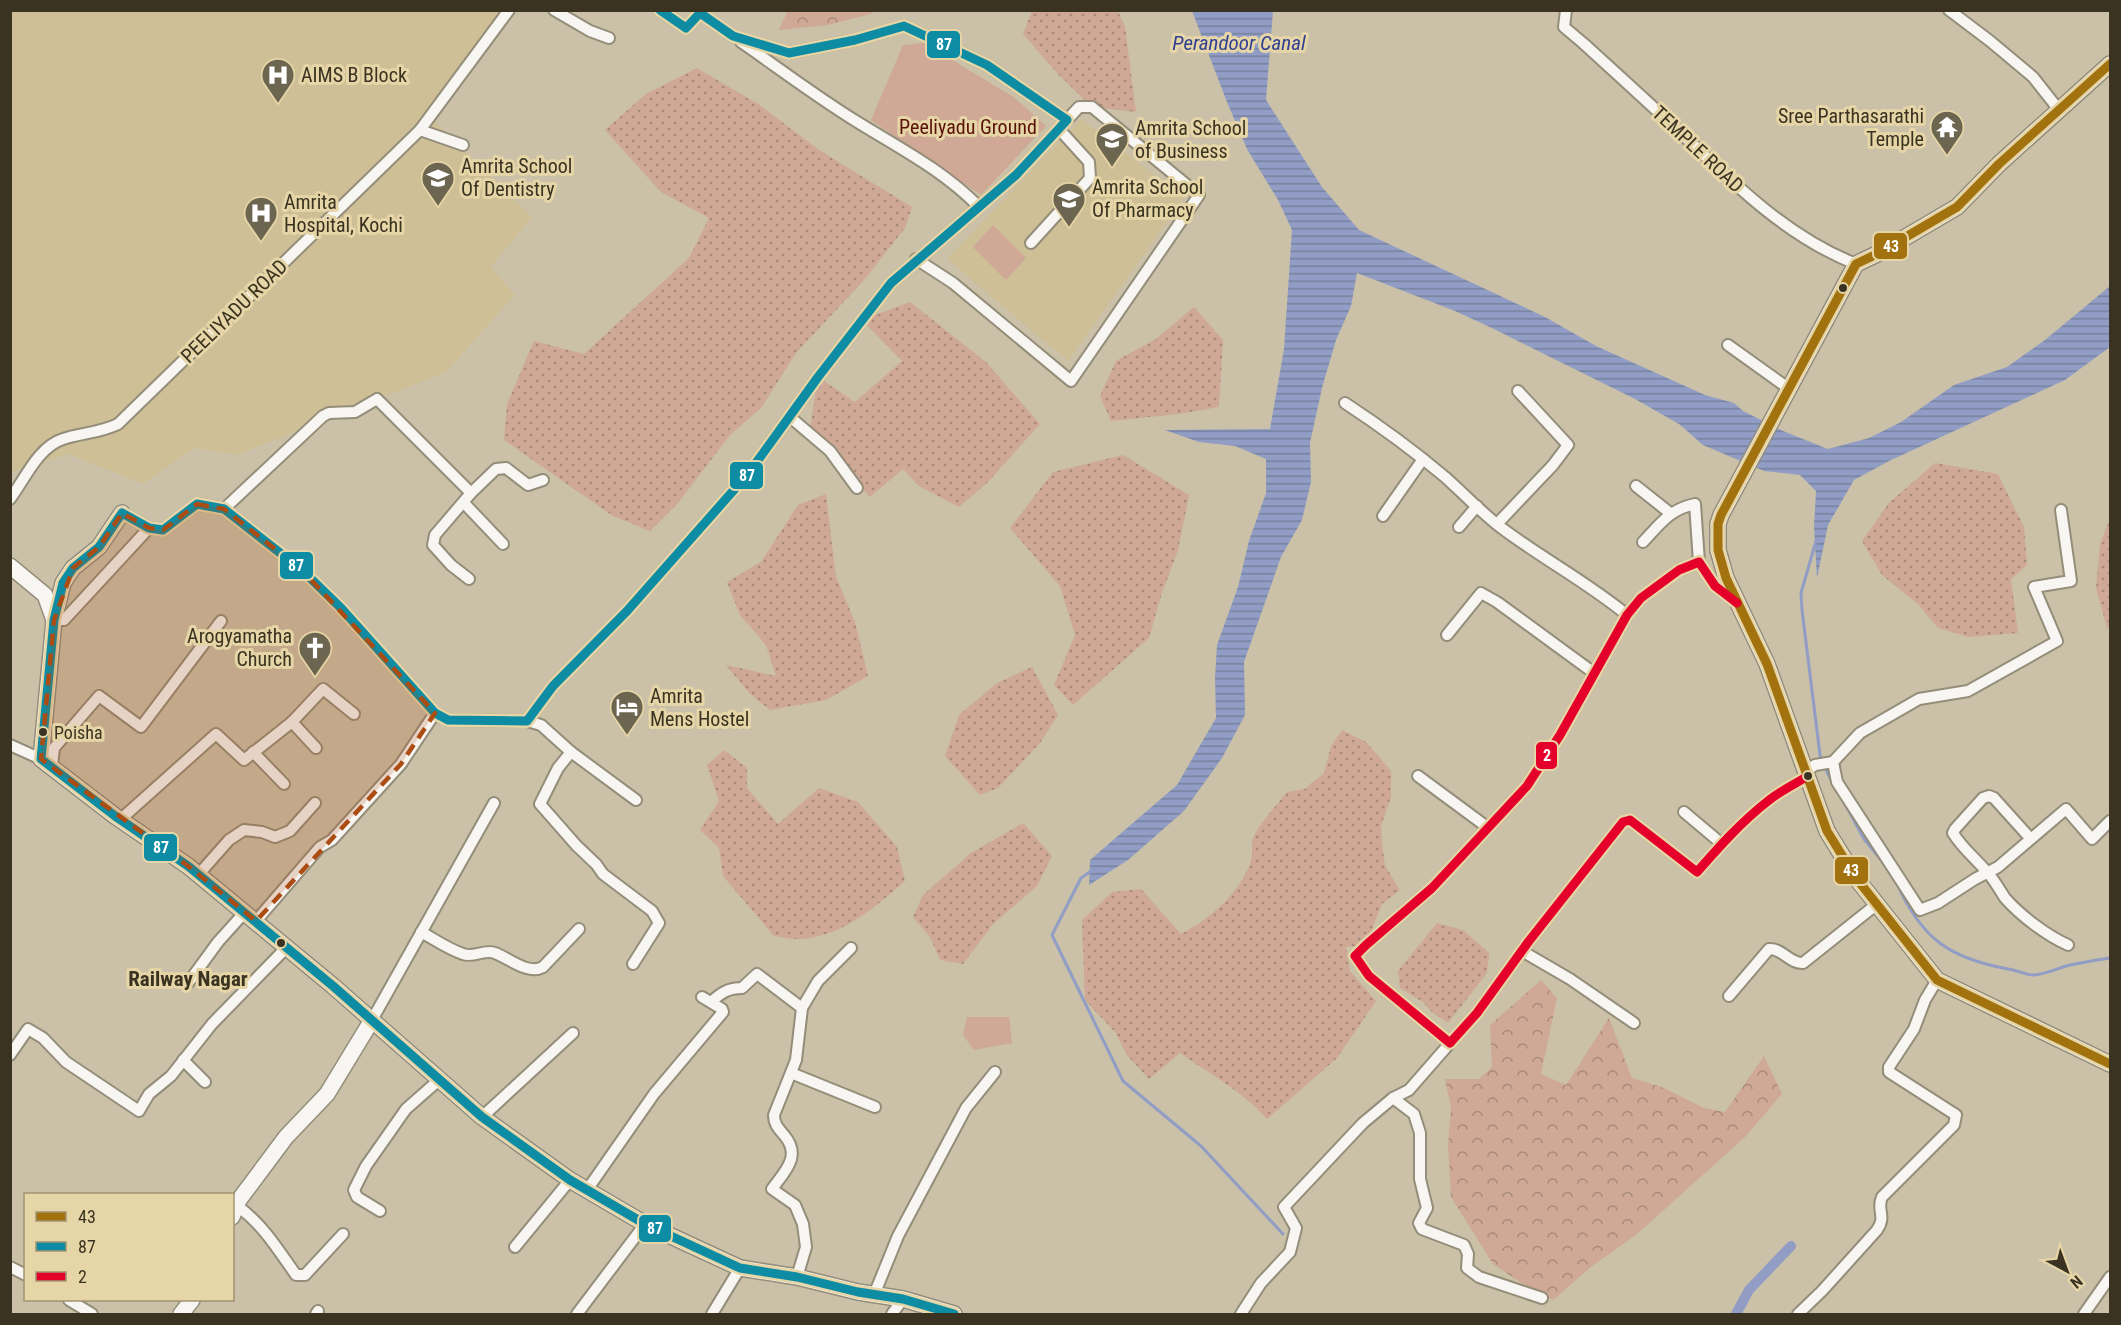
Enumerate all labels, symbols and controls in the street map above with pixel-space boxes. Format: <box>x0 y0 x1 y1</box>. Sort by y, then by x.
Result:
line badge: 87 <box>926 30 961 59</box>
water label: Perandoor Canal <box>1172 31 1306 55</box>
text: 87 <box>936 35 952 54</box>
hospital icon: AIMS B Block <box>260 57 296 104</box>
place label: AIMS B Block <box>301 63 407 87</box>
street label: TEMPLE ROAD <box>1647 101 1749 197</box>
place label: Sree Parthasarathi Temple <box>1778 104 1924 151</box>
temple icon: Sree Parthasarathi Temple <box>1929 109 1965 156</box>
park label: Peeliyadu Ground <box>899 115 1037 139</box>
place label: Amrita School of Business <box>1135 116 1246 163</box>
school or university icon: Amrita School of Business <box>1094 121 1130 168</box>
place label: Amrita School Of Dentistry <box>461 154 572 201</box>
school or university icon: Amrita School Of Dentistry <box>420 160 456 207</box>
place label: Amrita School Of Pharmacy <box>1092 175 1203 222</box>
school or university icon: Amrita School Of Pharmacy <box>1051 181 1087 228</box>
place label: Amrita Hospital, Kochi <box>284 190 403 237</box>
hospital icon: Amrita Hospital, Kochi <box>243 195 279 242</box>
line badge: 43 <box>1873 232 1908 260</box>
text: 43 <box>1883 237 1899 256</box>
street label: PEELIYADU ROAD <box>176 254 292 368</box>
unlabelled marker <box>1837 282 1849 294</box>
line badge: 87 <box>729 461 764 490</box>
text: 87 <box>739 466 755 485</box>
line badge: 87 <box>279 551 314 580</box>
text: 87 <box>288 556 304 575</box>
place label: Arogyamatha Church <box>187 624 292 671</box>
church icon: Arogyamatha Church <box>297 630 333 677</box>
place label: Amrita Mens Hostel <box>650 684 749 731</box>
hotel icon: Amrita Mens Hostel <box>609 689 645 736</box>
place label: Poisha <box>54 722 103 743</box>
marker: Poisha <box>37 726 49 738</box>
line badge: 2 <box>1535 741 1558 770</box>
text: 2 <box>1543 746 1551 765</box>
unlabelled marker <box>1802 770 1814 782</box>
line badge: 87 <box>143 833 178 862</box>
text: 87 <box>153 838 169 857</box>
line badge: 43 <box>1834 856 1869 885</box>
text: 43 <box>1843 861 1859 880</box>
unlabelled marker <box>275 937 287 949</box>
district label: Railway Nagar <box>128 967 248 991</box>
legend <box>24 1193 234 1301</box>
text: 43 <box>78 1206 96 1227</box>
line badge: 87 <box>638 1214 672 1243</box>
text: 87 <box>647 1219 663 1238</box>
text: 87 <box>78 1236 96 1257</box>
north arrow <box>2037 1241 2097 1301</box>
text: 2 <box>78 1266 87 1287</box>
text: N <box>2067 1272 2086 1292</box>

